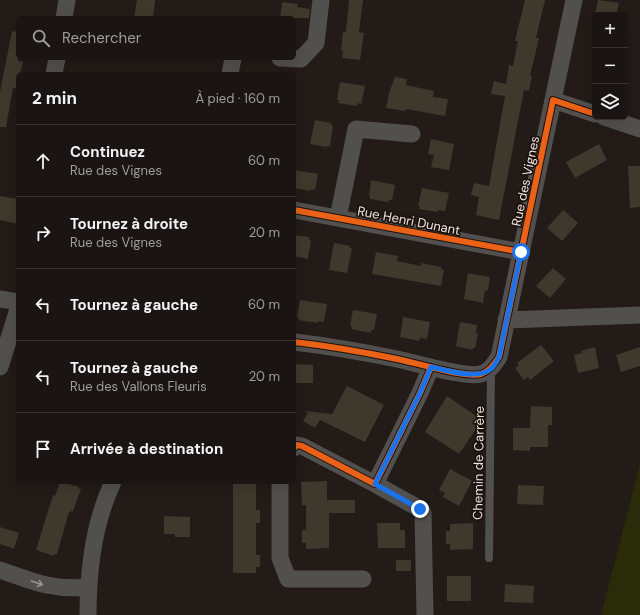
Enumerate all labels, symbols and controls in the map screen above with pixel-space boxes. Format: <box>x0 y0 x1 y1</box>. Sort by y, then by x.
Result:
map controls <box>592 12 628 120</box>
button: + <box>592 12 628 48</box>
search box <box>16 16 296 60</box>
icon: search <box>30 27 52 49</box>
text: Rechercher <box>62 28 141 48</box>
button: − <box>592 48 628 84</box>
button: layers <box>592 84 628 120</box>
text: 2 min <box>32 87 77 109</box>
text: À pied · 160 m <box>195 90 280 107</box>
street label: Rue des Vignes <box>508 134 543 228</box>
text: Continuez <box>70 142 145 162</box>
icon: ahead <box>32 150 54 172</box>
text: 60 m <box>248 152 280 169</box>
text: Rue des Vignes <box>70 162 162 179</box>
street label: Rue Henri Dunant <box>356 202 462 239</box>
text: Tournez à droite <box>70 214 188 234</box>
icon: right <box>32 222 54 244</box>
text: 20 m <box>249 224 280 241</box>
text: Rue des Vignes <box>70 234 162 251</box>
route start <box>512 243 530 261</box>
icon: left <box>32 294 54 316</box>
text: Tournez à gauche <box>70 295 198 315</box>
text: 60 m <box>248 296 280 313</box>
text: Tournez à gauche <box>70 358 198 378</box>
icon: left <box>32 366 54 388</box>
text: 20 m <box>249 368 280 385</box>
text: Rue des Vallons Fleuris <box>70 378 207 395</box>
street label: Chemin de Carrère <box>469 406 488 520</box>
icon: arrive <box>32 438 54 460</box>
text: Arrivée à destination <box>70 439 223 459</box>
route end <box>411 500 429 518</box>
one-way arrow <box>30 579 42 587</box>

